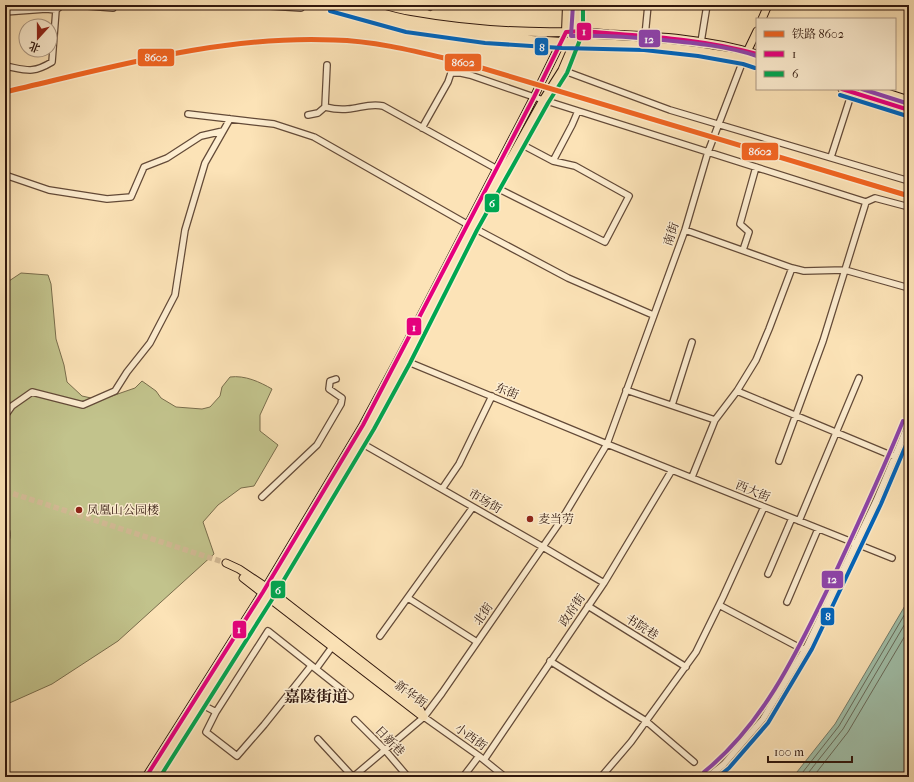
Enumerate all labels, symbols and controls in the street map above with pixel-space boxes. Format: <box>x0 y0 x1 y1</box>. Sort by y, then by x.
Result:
north arrow <box>18 18 58 58</box>
legend <box>756 18 896 90</box>
line badge: 1 <box>576 22 592 41</box>
text: 1 <box>582 25 586 38</box>
text: 铁路 8602 <box>792 27 844 41</box>
line badge: 12 <box>638 29 661 48</box>
text: 12 <box>644 33 654 46</box>
line badge: 8 <box>534 37 549 56</box>
text: 北 <box>27 39 42 55</box>
text: 8 <box>539 41 545 54</box>
text: 1 <box>792 47 796 61</box>
line badge: 8602 <box>137 48 175 67</box>
text: 8602 <box>144 51 168 64</box>
line badge: 8602 <box>444 53 482 72</box>
text: 8602 <box>451 56 475 69</box>
text: 6 <box>792 67 799 81</box>
line badge: 8602 <box>741 142 779 161</box>
text: 8602 <box>748 145 772 158</box>
line badge: 6 <box>484 193 500 213</box>
text: 6 <box>489 197 496 210</box>
street label: 南街 <box>660 219 682 248</box>
line badge: 1 <box>406 317 422 336</box>
text: 1 <box>412 321 416 334</box>
street label: 东街 <box>493 380 522 402</box>
street label: 西大街 <box>734 478 773 505</box>
street label: 市场街 <box>466 486 505 517</box>
place label: 凤凰山公园楼 <box>87 503 159 517</box>
marker: 凤凰山公园楼 <box>74 505 84 515</box>
place label: 麦当劳 <box>538 512 574 526</box>
marker: 麦当劳 <box>525 514 535 524</box>
line badge: 12 <box>821 570 844 589</box>
text: 12 <box>827 573 837 586</box>
line badge: 6 <box>270 580 286 599</box>
text: 6 <box>275 584 282 597</box>
street label: 政府街 <box>556 590 588 629</box>
street label: 北街 <box>470 599 496 628</box>
line badge: 8 <box>820 607 835 626</box>
text: 8 <box>825 610 831 623</box>
street label: 书院巷 <box>623 612 661 642</box>
line badge: 1 <box>232 620 247 639</box>
text: 1 <box>237 623 241 636</box>
street label: 新华街 <box>392 678 430 711</box>
district label: 嘉陵街道 <box>284 687 348 706</box>
street label: 小西街 <box>452 721 490 754</box>
street label: 日新巷 <box>372 723 408 759</box>
scale bar <box>768 738 852 764</box>
text: 100 m <box>774 745 804 759</box>

